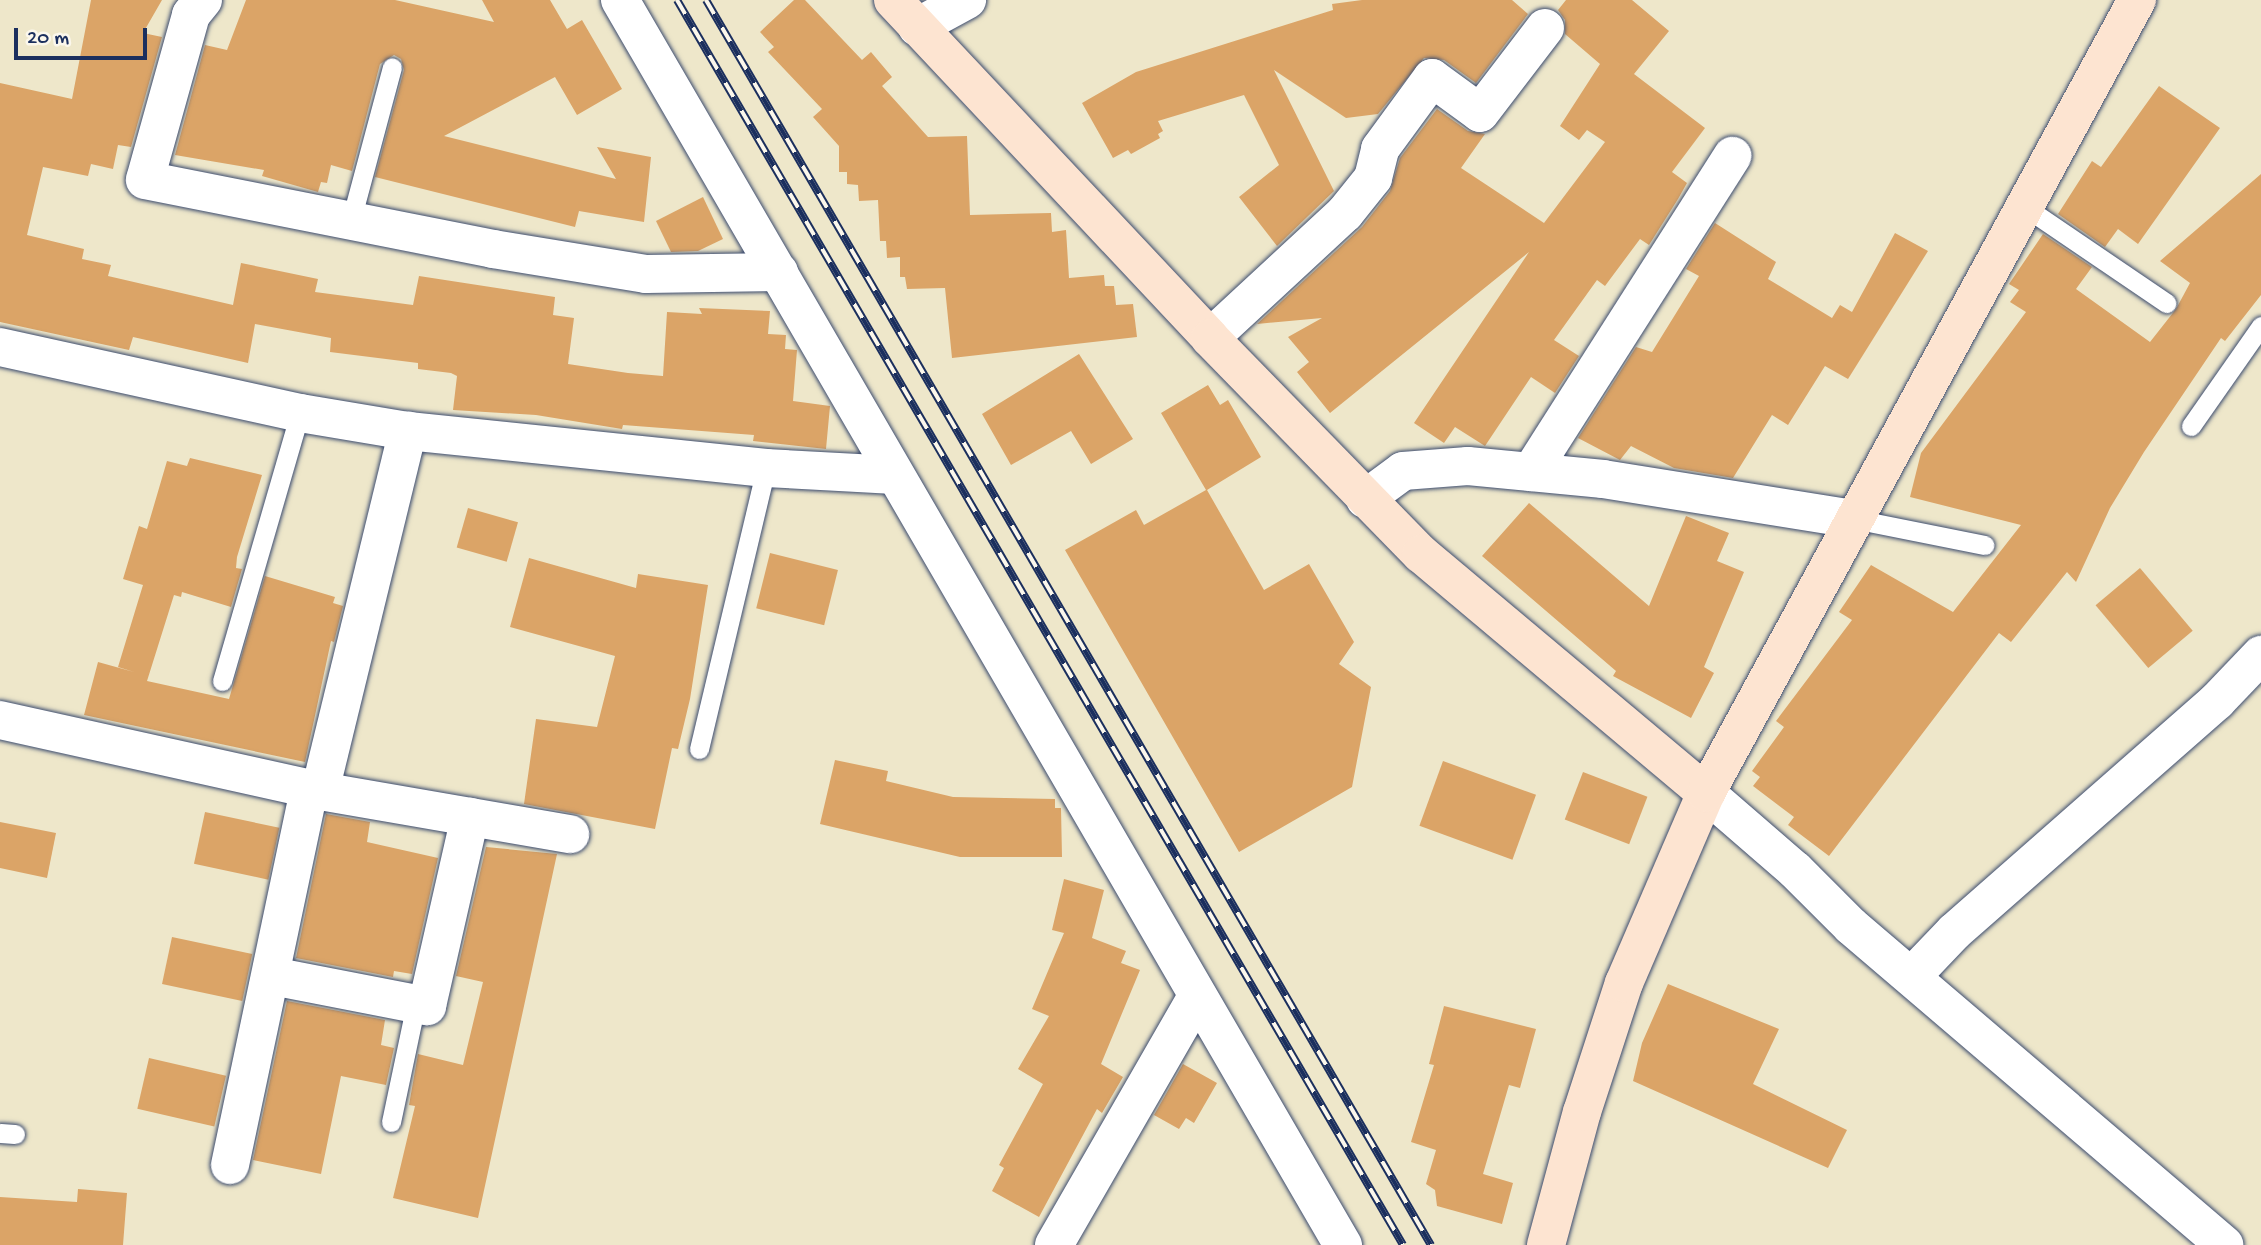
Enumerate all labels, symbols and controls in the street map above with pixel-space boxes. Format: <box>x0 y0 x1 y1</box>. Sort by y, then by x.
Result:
scale bar <box>18 14 150 58</box>
text: 20 m <box>27 27 69 52</box>

